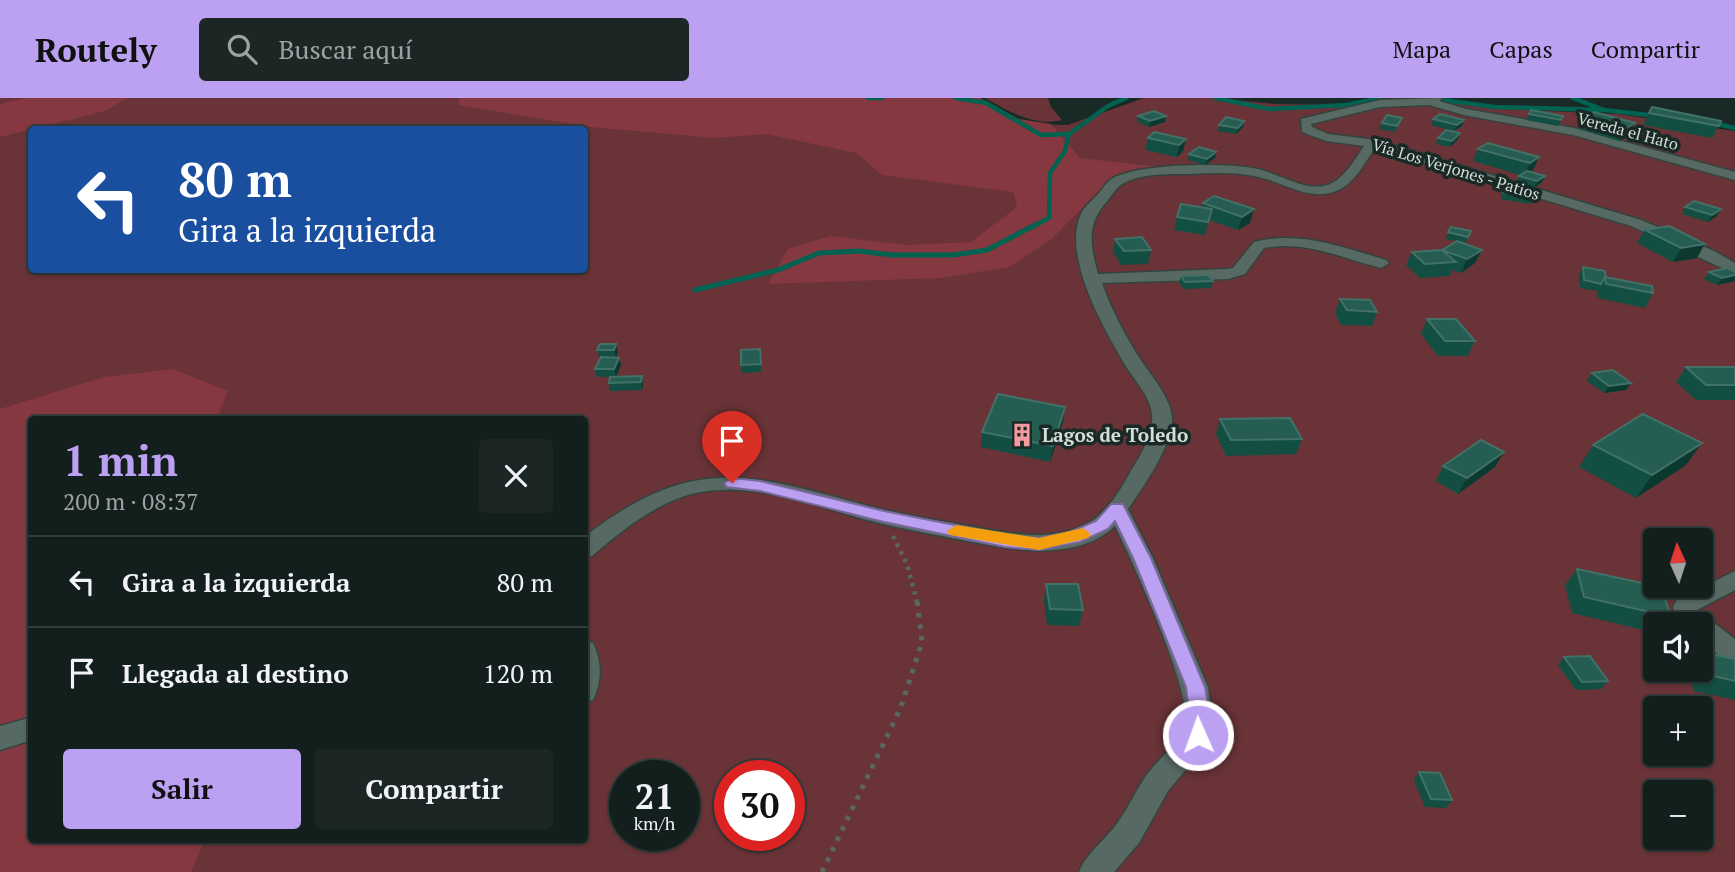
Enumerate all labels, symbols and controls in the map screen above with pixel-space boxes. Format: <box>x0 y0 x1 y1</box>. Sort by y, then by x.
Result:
search box <box>199 18 689 81</box>
text: Routely <box>35 28 157 71</box>
icon: search <box>223 30 261 68</box>
text: Buscar aquí <box>279 32 412 66</box>
text: Mapa <box>1393 33 1451 65</box>
text: Capas <box>1489 33 1553 65</box>
text: Compartir <box>1591 33 1700 65</box>
street label: Vereda el Hato <box>1575 107 1681 155</box>
street label: Vía Los Verjones - Patios <box>1370 133 1543 205</box>
text: 80 m <box>178 146 292 211</box>
icon: left <box>63 154 154 245</box>
text: Gira a la izquierda <box>178 209 436 251</box>
pin <box>702 411 762 483</box>
building icon: Lagos de Toledo <box>1008 421 1036 449</box>
icon: arrive <box>713 422 751 460</box>
place label: Lagos de Toledo <box>1042 422 1188 447</box>
text: 1 min <box>63 432 178 488</box>
button: close <box>479 439 553 513</box>
text: 200 m · 08:37 <box>63 486 198 517</box>
north arrow <box>1643 528 1713 598</box>
map controls <box>1643 528 1713 850</box>
icon: left <box>63 563 101 601</box>
text: Gira a la izquierda <box>122 565 350 599</box>
text: 80 m <box>497 565 553 599</box>
button: sound <box>1643 612 1713 682</box>
icon: arrive <box>63 654 101 692</box>
text: Llegada al destino <box>122 656 349 690</box>
text: 120 m <box>483 656 553 690</box>
button: + <box>1643 696 1713 766</box>
position arrow <box>1161 698 1235 772</box>
button: Salir <box>63 749 301 829</box>
button: Compartir <box>315 749 553 829</box>
speed limit sign: 30 <box>714 760 805 851</box>
text: 21 <box>635 773 674 819</box>
button: − <box>1643 780 1713 850</box>
text: km/h <box>634 811 675 835</box>

